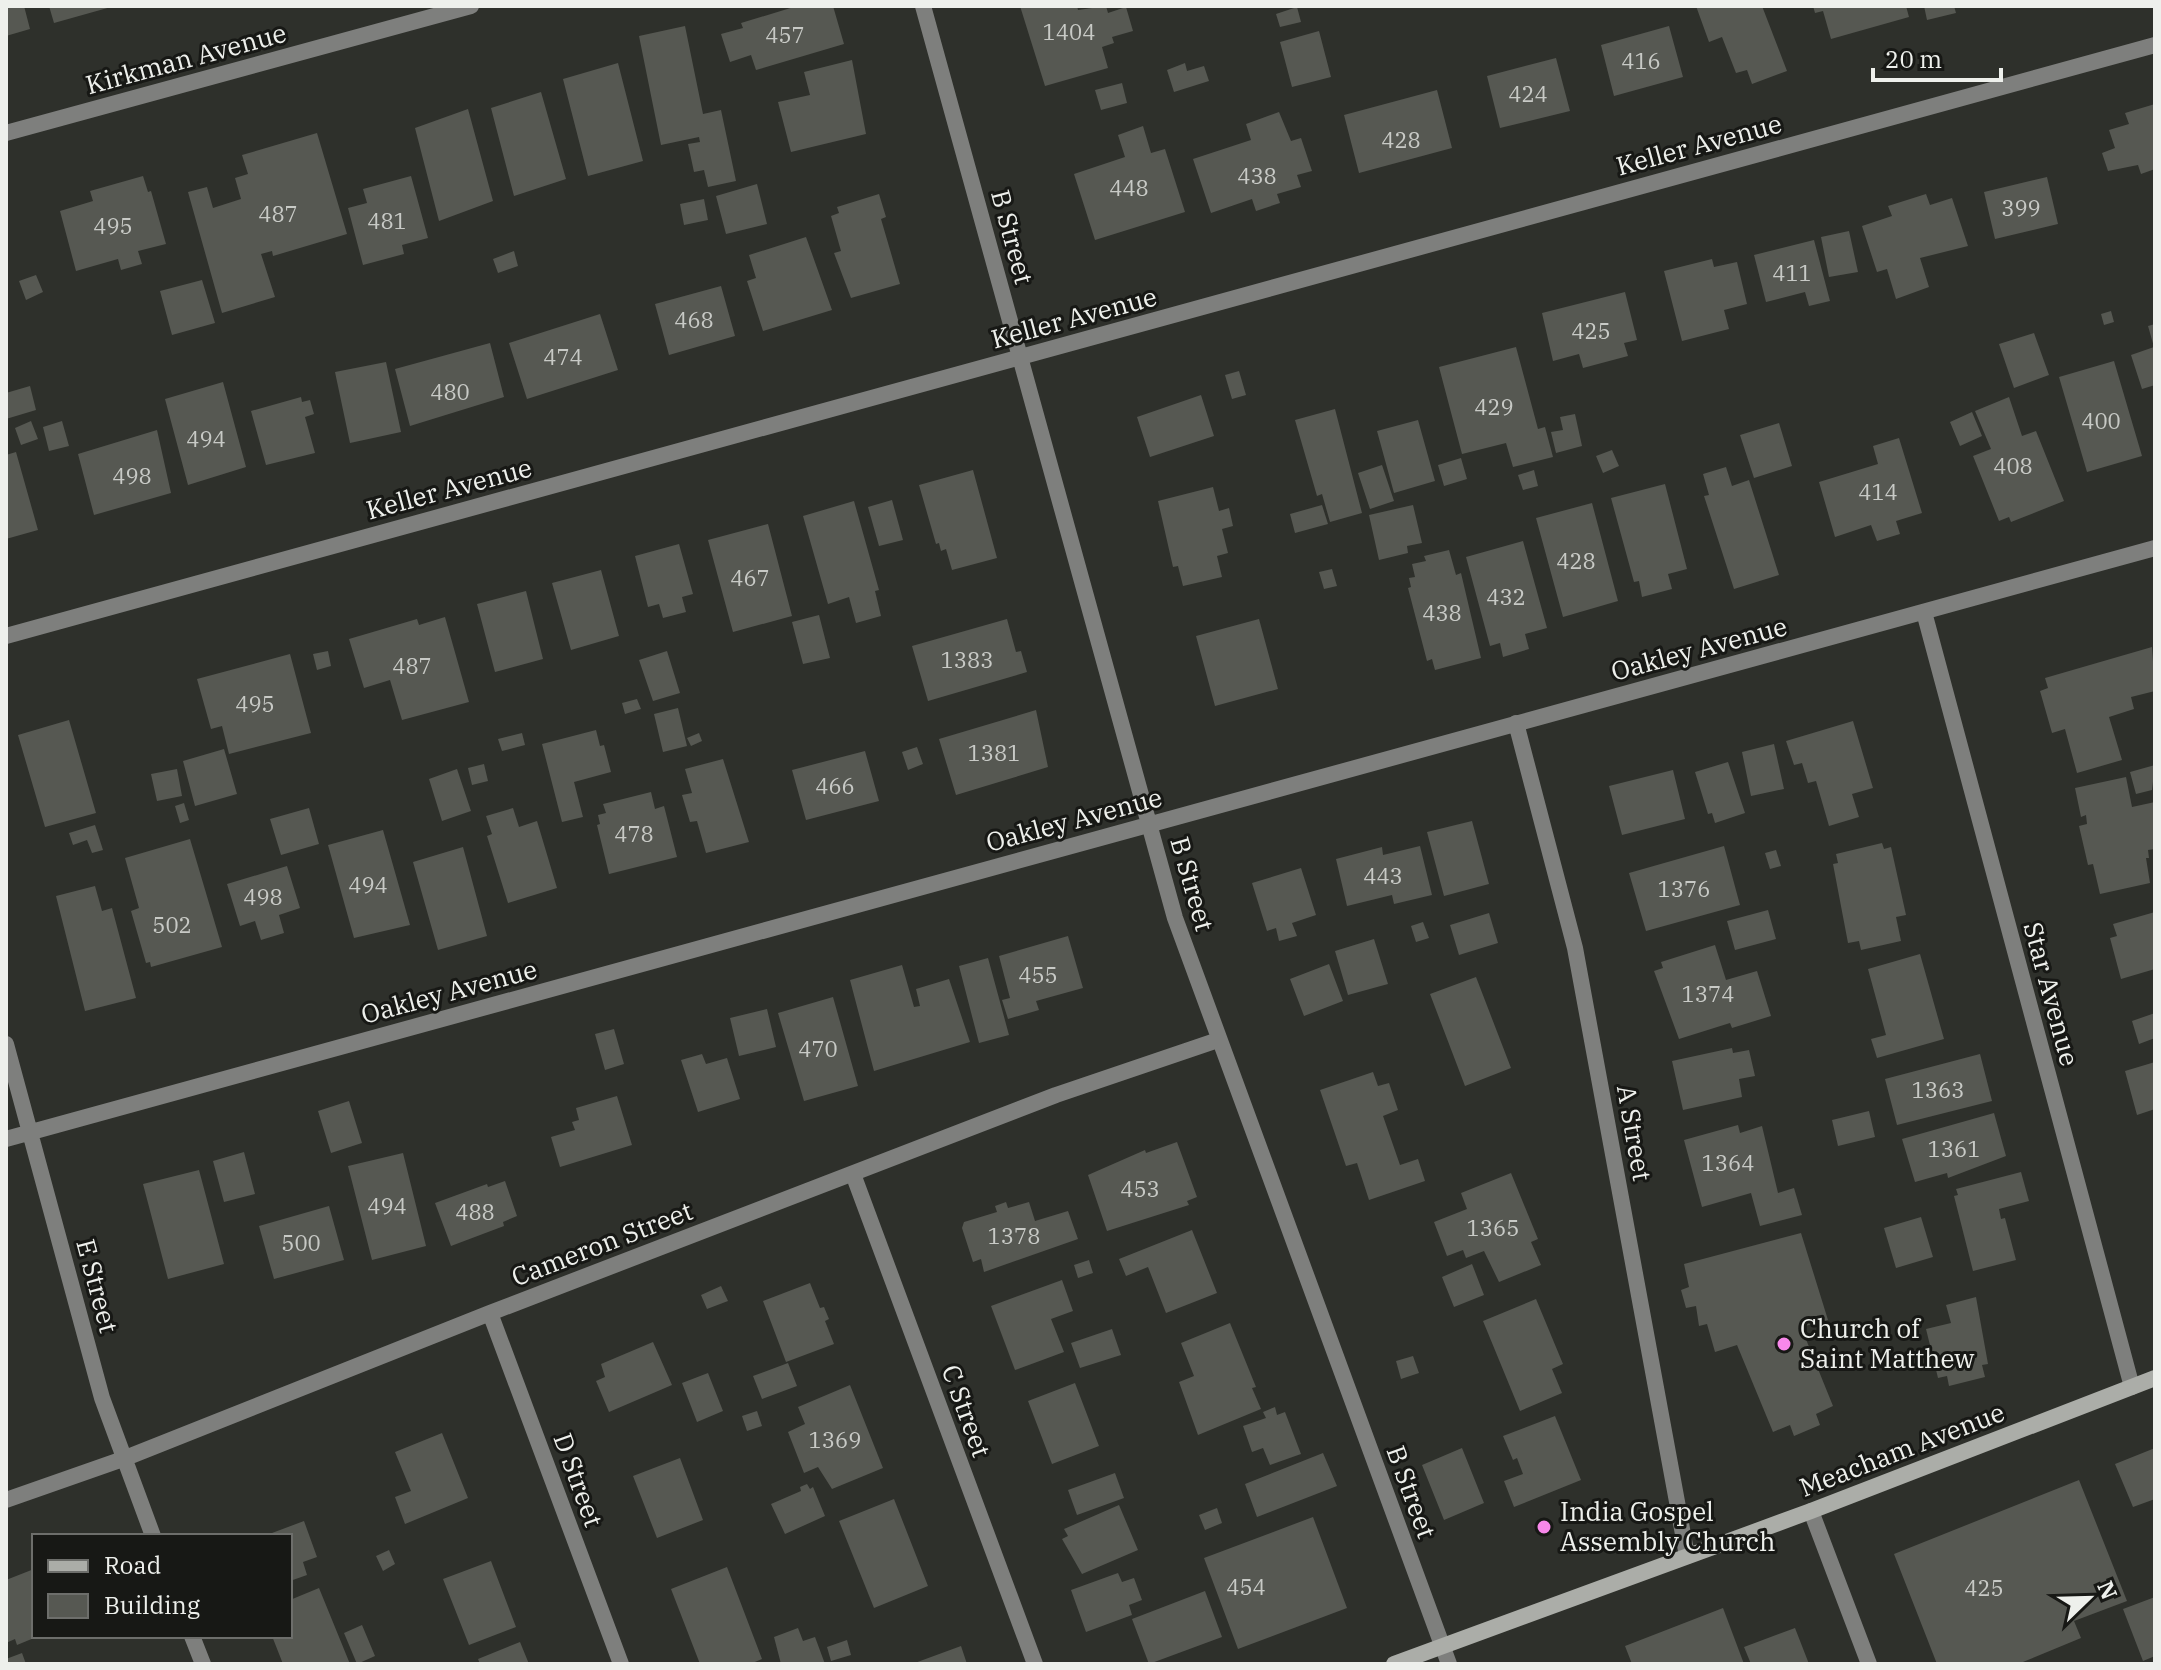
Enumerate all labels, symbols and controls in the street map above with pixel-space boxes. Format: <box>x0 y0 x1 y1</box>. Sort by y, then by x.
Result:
street label: Kirkman Avenue <box>82 15 290 101</box>
house number: 1404 <box>1043 17 1095 46</box>
house number: 457 <box>765 20 805 49</box>
scale bar <box>1873 32 2001 82</box>
text: 20 m <box>1885 43 1942 75</box>
house number: 416 <box>1621 46 1661 75</box>
house number: 424 <box>1508 79 1548 108</box>
street label: Keller Avenue <box>1612 106 1785 182</box>
house number: 428 <box>1381 125 1421 154</box>
house number: 438 <box>1237 161 1277 190</box>
house number: 448 <box>1109 173 1149 202</box>
street label: B Street <box>984 186 1042 288</box>
house number: 399 <box>2001 193 2041 222</box>
house number: 487 <box>258 199 298 228</box>
house number: 481 <box>367 206 407 235</box>
house number: 495 <box>93 211 133 240</box>
house number: 411 <box>1772 258 1812 287</box>
street label: Keller Avenue <box>987 279 1160 355</box>
house number: 468 <box>674 305 714 334</box>
house number: 425 <box>1571 316 1611 345</box>
house number: 474 <box>543 342 583 371</box>
house number: 480 <box>430 377 470 406</box>
house number: 429 <box>1474 392 1514 421</box>
house number: 400 <box>2081 406 2121 435</box>
house number: 494 <box>186 424 226 453</box>
street label: Keller Avenue <box>362 450 535 526</box>
house number: 408 <box>1993 451 2033 480</box>
house number: 498 <box>112 461 152 490</box>
house number: 414 <box>1858 477 1898 506</box>
house number: 428 <box>1556 546 1596 575</box>
house number: 467 <box>730 563 770 592</box>
house number: 432 <box>1486 582 1526 611</box>
house number: 438 <box>1422 598 1462 627</box>
street label: Oakley Avenue <box>1607 608 1791 688</box>
house number: 1383 <box>941 645 993 674</box>
house number: 487 <box>392 651 432 680</box>
house number: 495 <box>235 689 275 718</box>
house number: 1381 <box>968 738 1020 767</box>
house number: 466 <box>815 771 855 800</box>
street label: Oakley Avenue <box>982 779 1166 859</box>
house number: 478 <box>614 819 654 848</box>
street label: B Street <box>1163 833 1223 935</box>
house number: 443 <box>1363 861 1403 890</box>
house number: 494 <box>348 870 388 899</box>
house number: 1376 <box>1658 874 1710 903</box>
house number: 498 <box>243 882 283 911</box>
house number: 502 <box>152 910 192 939</box>
street label: Star Avenue <box>2016 918 2087 1069</box>
street label: Oakley Avenue <box>357 951 541 1031</box>
house number: 455 <box>1018 960 1058 989</box>
house number: 1374 <box>1682 979 1734 1008</box>
house number: 470 <box>798 1034 838 1063</box>
house number: 1363 <box>1912 1075 1964 1104</box>
street label: A Street <box>1610 1082 1660 1183</box>
house number: 1361 <box>1928 1134 1980 1163</box>
house number: 1364 <box>1702 1148 1754 1177</box>
house number: 453 <box>1120 1174 1160 1203</box>
house number: 494 <box>367 1191 407 1220</box>
street label: Cameron Street <box>506 1193 697 1293</box>
house number: 488 <box>455 1197 495 1226</box>
house number: 1365 <box>1467 1213 1519 1242</box>
house number: 1378 <box>988 1221 1040 1250</box>
house number: 500 <box>281 1228 321 1257</box>
street label: E Street <box>69 1235 127 1336</box>
place label: Church of Saint Matthew <box>1800 1311 1975 1375</box>
marker: Church of Saint Matthew <box>1775 1335 1793 1353</box>
street label: C Street <box>935 1360 999 1462</box>
street label: Meacham Avenue <box>1794 1394 2009 1504</box>
house number: 1369 <box>809 1425 861 1454</box>
street label: D Street <box>546 1428 612 1531</box>
street label: B Street <box>1379 1441 1444 1543</box>
place label: India Gospel Assembly Church <box>1560 1494 1775 1558</box>
marker: India Gospel Assembly Church <box>1535 1518 1553 1536</box>
legend <box>32 1534 292 1638</box>
text: Road <box>104 1549 161 1581</box>
north arrow <box>2049 1558 2129 1638</box>
house number: 454 <box>1226 1572 1266 1601</box>
house number: 425 <box>1964 1573 2004 1602</box>
text: N <box>2091 1576 2125 1604</box>
text: Building <box>104 1589 200 1621</box>

